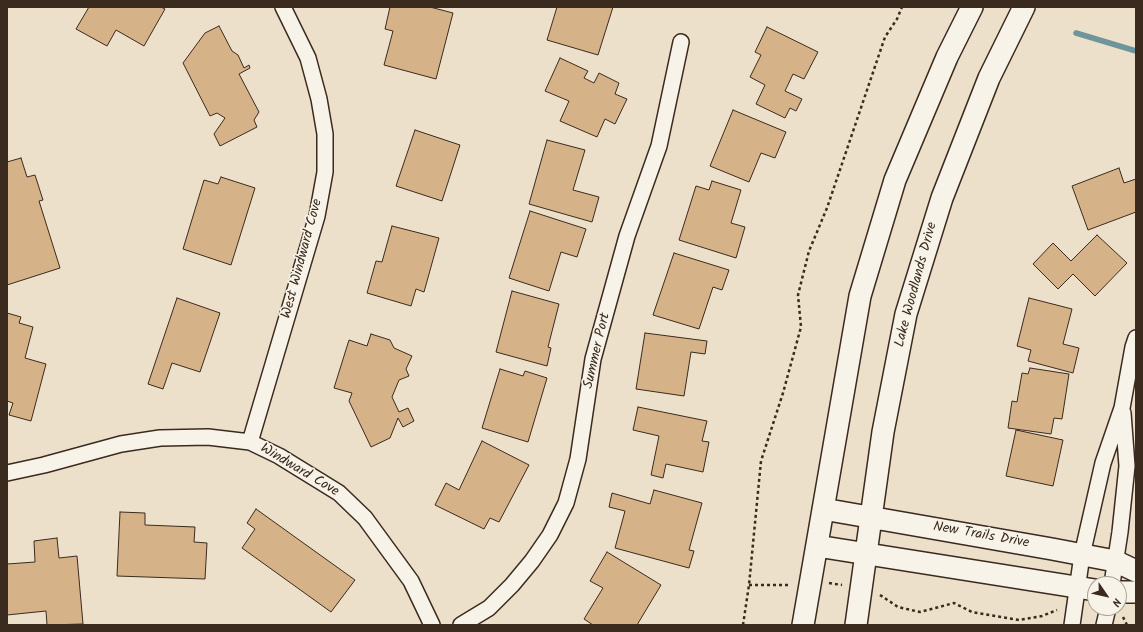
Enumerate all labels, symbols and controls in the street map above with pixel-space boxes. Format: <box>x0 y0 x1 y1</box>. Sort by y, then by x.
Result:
street label: West Windward Cove <box>279 197 327 321</box>
street label: Lake Woodlands Drive <box>892 221 942 349</box>
street label: Summer Port <box>581 312 615 390</box>
street label: Windward Cove <box>257 441 341 501</box>
street label: New Trails Drive <box>932 519 1030 553</box>
north arrow <box>1087 576 1127 616</box>
text: N <box>1107 594 1126 610</box>

